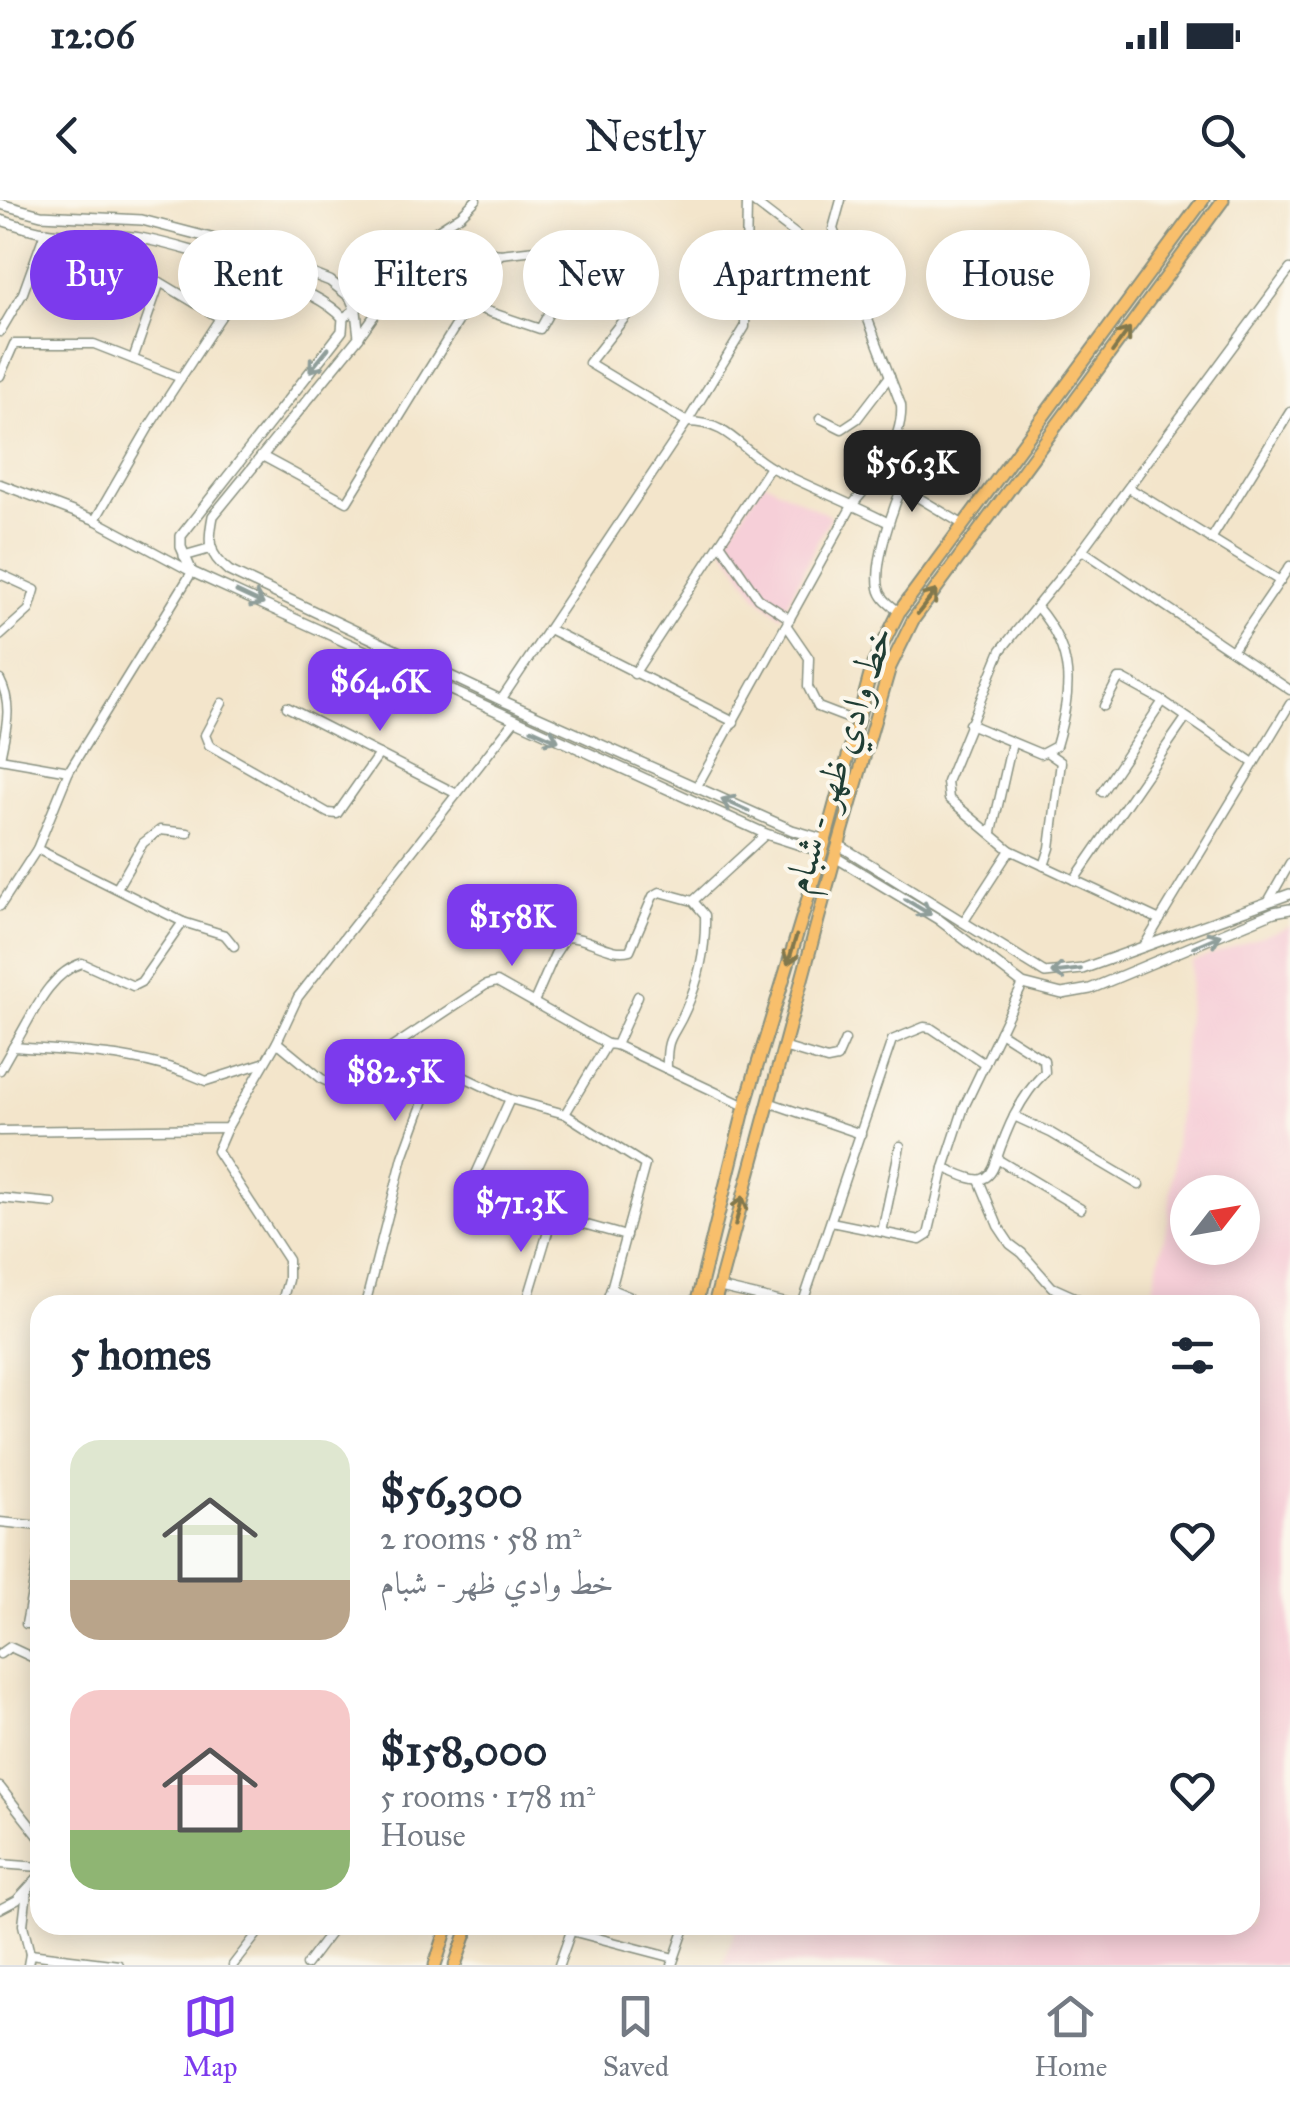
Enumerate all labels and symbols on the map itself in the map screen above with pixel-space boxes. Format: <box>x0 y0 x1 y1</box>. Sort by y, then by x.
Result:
one-way arrow <box>1110 327 1131 355</box>
one-way arrow <box>309 346 330 373</box>
pin: $56.3K <box>831 430 993 515</box>
one-way arrow <box>917 589 938 616</box>
one-way arrow <box>234 590 264 609</box>
street label: خط وادي ظهر - شبام <box>773 620 912 901</box>
pin: $64.6K <box>299 649 461 734</box>
one-way arrow <box>529 727 560 745</box>
one-way arrow <box>720 795 751 813</box>
pin: $158K <box>442 884 582 969</box>
one-way arrow <box>903 897 932 917</box>
one-way arrow <box>1191 930 1221 948</box>
one-way arrow <box>782 934 800 965</box>
one-way arrow <box>1050 962 1082 981</box>
pin: $82.5K <box>314 1039 476 1124</box>
pin: $71.3K <box>440 1170 602 1255</box>
north arrow <box>1170 1175 1260 1265</box>
one-way arrow <box>730 1196 749 1227</box>

